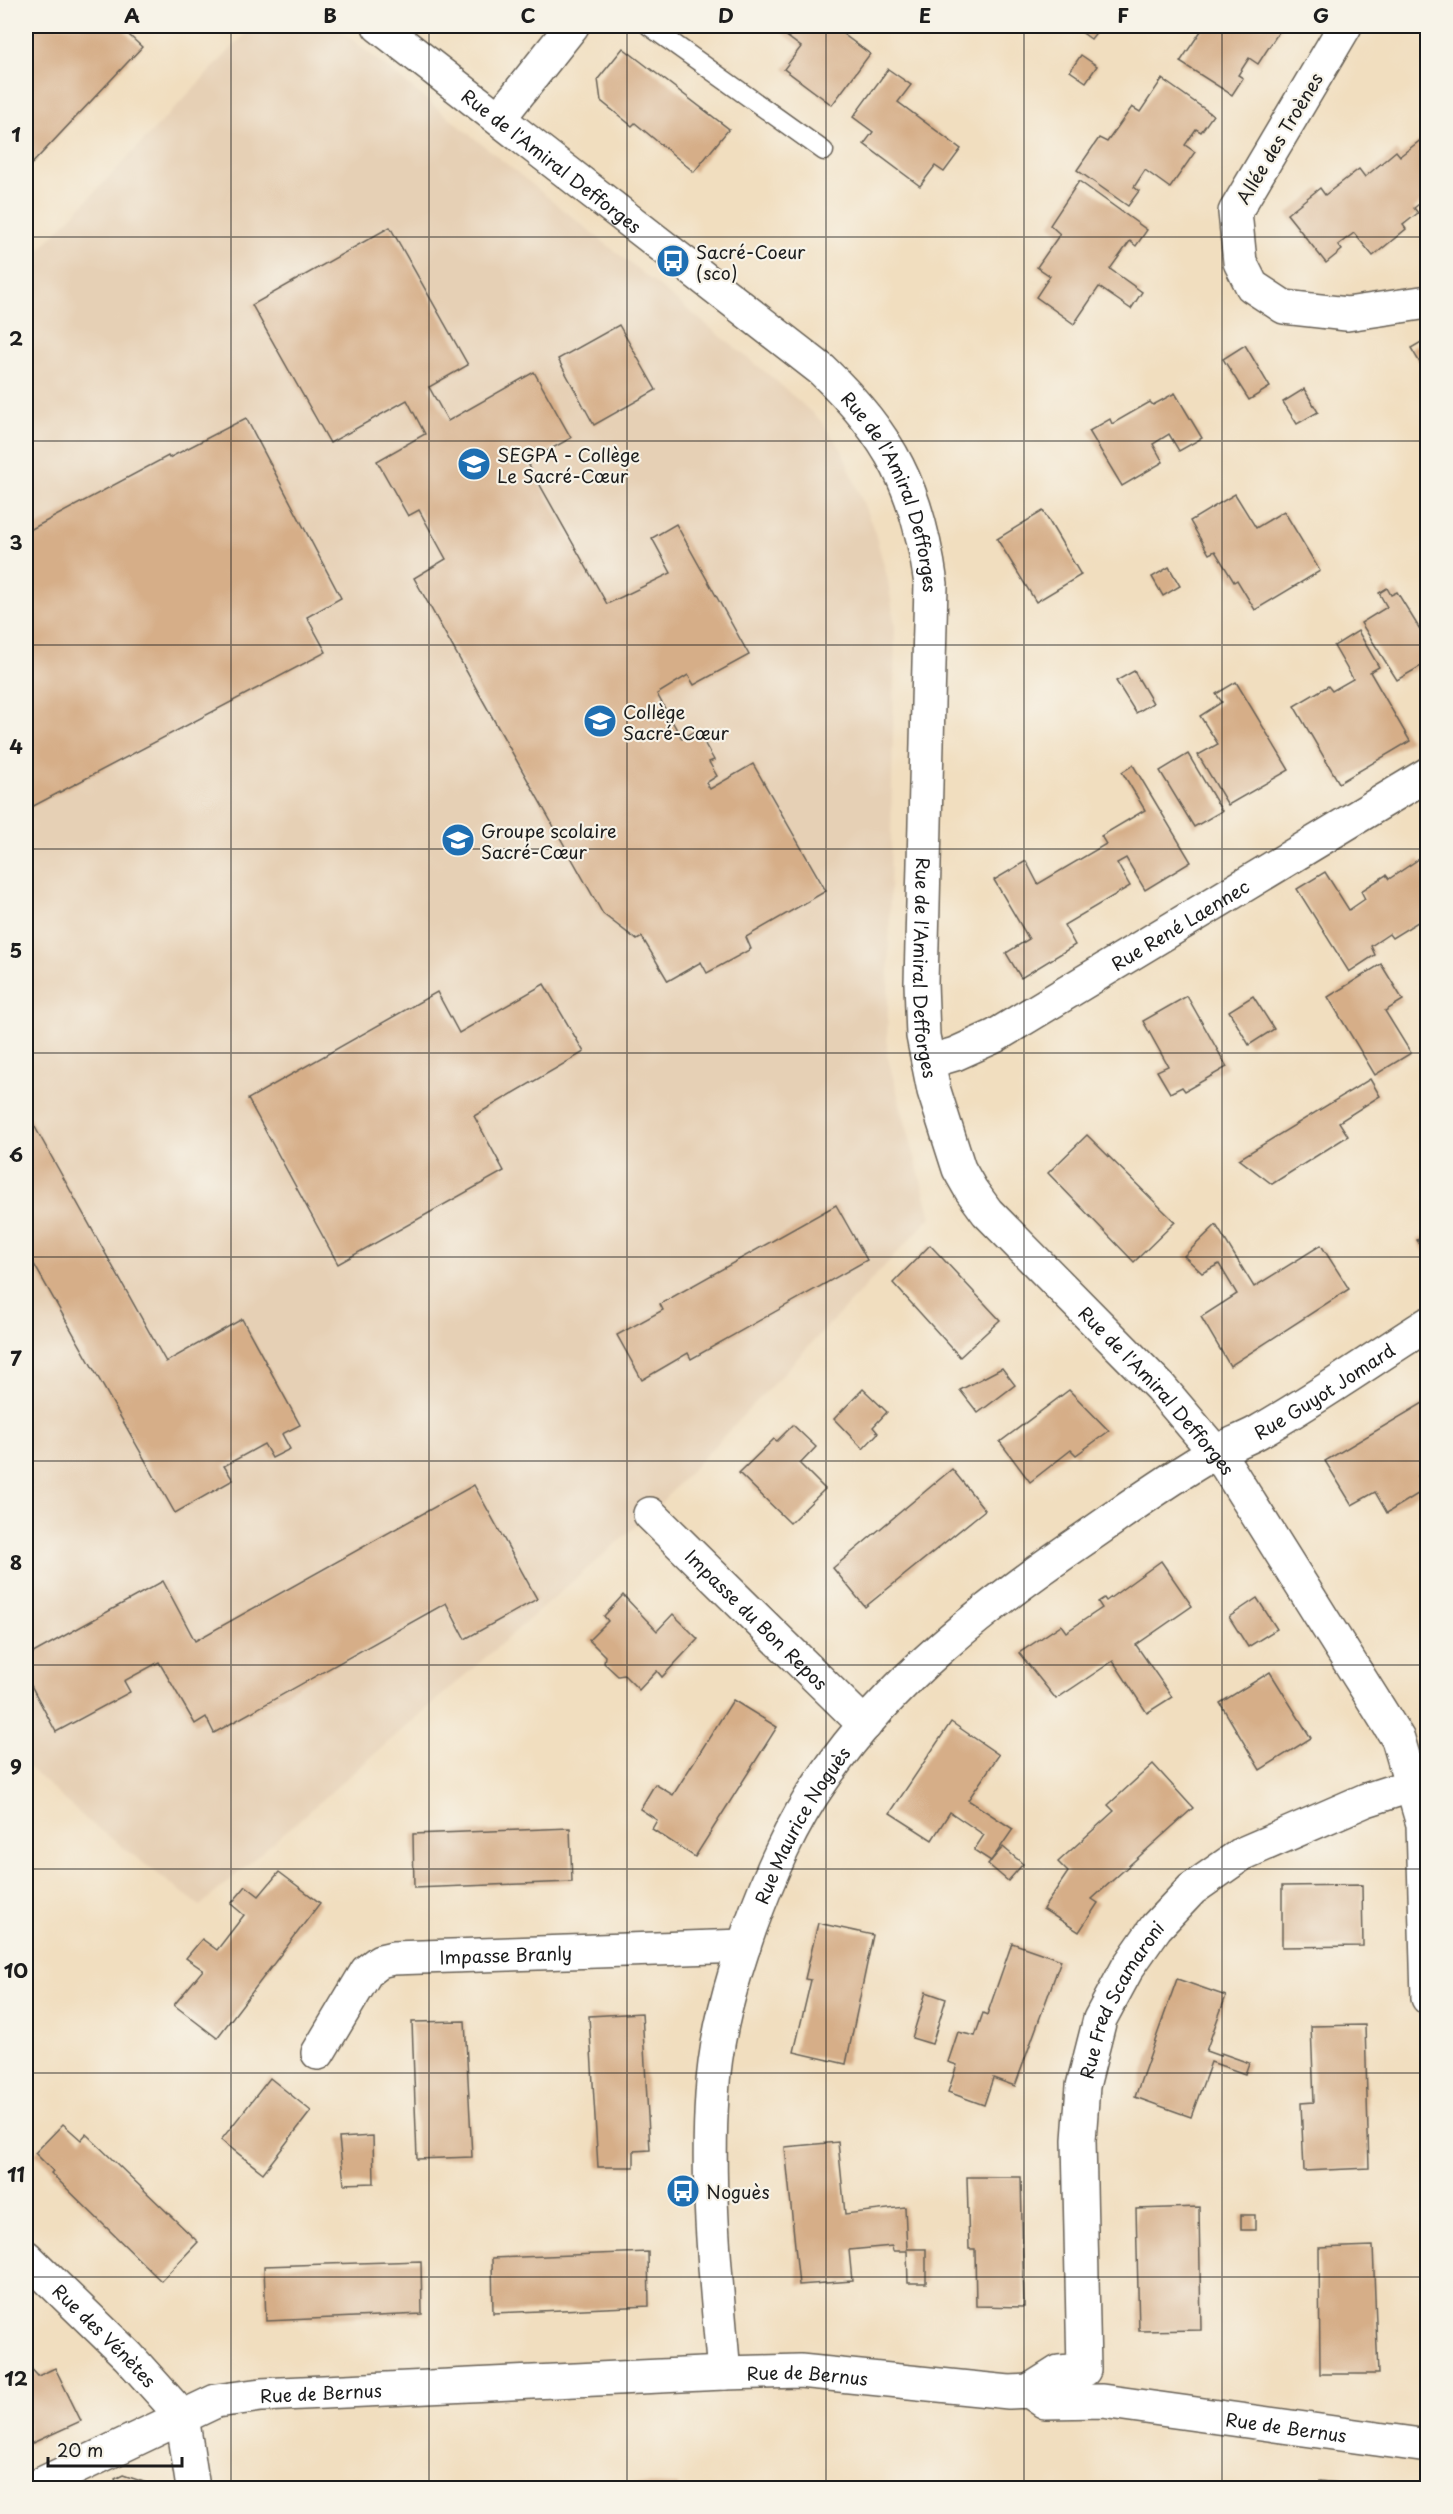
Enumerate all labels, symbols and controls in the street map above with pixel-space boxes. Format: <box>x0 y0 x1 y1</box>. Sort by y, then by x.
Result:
text: A <box>124 0 140 30</box>
text: B <box>323 0 337 30</box>
text: C <box>520 0 536 30</box>
text: D <box>718 0 734 30</box>
text: E <box>919 0 931 30</box>
text: F <box>1117 0 1129 30</box>
text: G <box>1313 0 1329 30</box>
street label: Allée des Troènes <box>1229 67 1329 209</box>
street label: Rue de l'Amiral Defforges <box>456 82 648 239</box>
text: 1 <box>11 119 21 149</box>
place label: Sacré-Coeur (sco) <box>696 238 806 286</box>
bus stop icon: Sacré-Coeur (sco) <box>655 243 691 279</box>
text: 2 <box>9 323 23 353</box>
street label: Rue de l'Amiral Defforges <box>836 385 944 593</box>
place label: SEGPA - Collège Le Sacré-Cœur <box>497 441 640 489</box>
school or university icon: SEGPA - Collège Le Sacré-Cœur <box>456 446 492 482</box>
text: 3 <box>9 527 23 557</box>
place label: Collège Sacré-Cœur <box>623 698 730 746</box>
school or university icon: Collège Sacré-Cœur <box>582 703 618 739</box>
text: 4 <box>9 731 23 761</box>
place label: Groupe scolaire Sacré-Cœur <box>481 817 617 865</box>
school or university icon: Groupe scolaire Sacré-Cœur <box>440 822 476 858</box>
street label: Rue de l'Amiral Defforges <box>907 857 945 1080</box>
street label: Rue René Laennec <box>1106 872 1254 976</box>
text: 5 <box>10 935 22 965</box>
text: 6 <box>9 1139 23 1169</box>
street label: Rue de l'Amiral Defforges <box>1073 1299 1242 1480</box>
street label: Rue Guyot Jomard <box>1249 1336 1400 1445</box>
text: 7 <box>10 1343 22 1373</box>
street label: Impasse du Bon Repos <box>680 1543 834 1695</box>
text: 8 <box>10 1547 22 1577</box>
street label: Rue Maurice Noguès <box>747 1740 856 1908</box>
text: 9 <box>10 1751 22 1781</box>
street label: Rue Fred Scamaroni <box>1072 1914 1169 2081</box>
street label: Impasse Branly <box>439 1938 572 1970</box>
text: 10 <box>4 1955 28 1985</box>
text: 11 <box>7 2159 25 2189</box>
bus stop icon: Noguès <box>665 2173 701 2209</box>
place label: Noguès <box>706 2178 770 2205</box>
street label: Rue des Vénètes <box>47 2277 163 2393</box>
street label: Rue de Bernus <box>746 2357 869 2391</box>
text: 12 <box>4 2363 28 2393</box>
street label: Rue de Bernus <box>259 2376 382 2409</box>
street label: Rue de Bernus <box>1224 2405 1348 2448</box>
scale bar <box>48 2430 182 2468</box>
text: 20 m <box>57 2436 103 2463</box>

